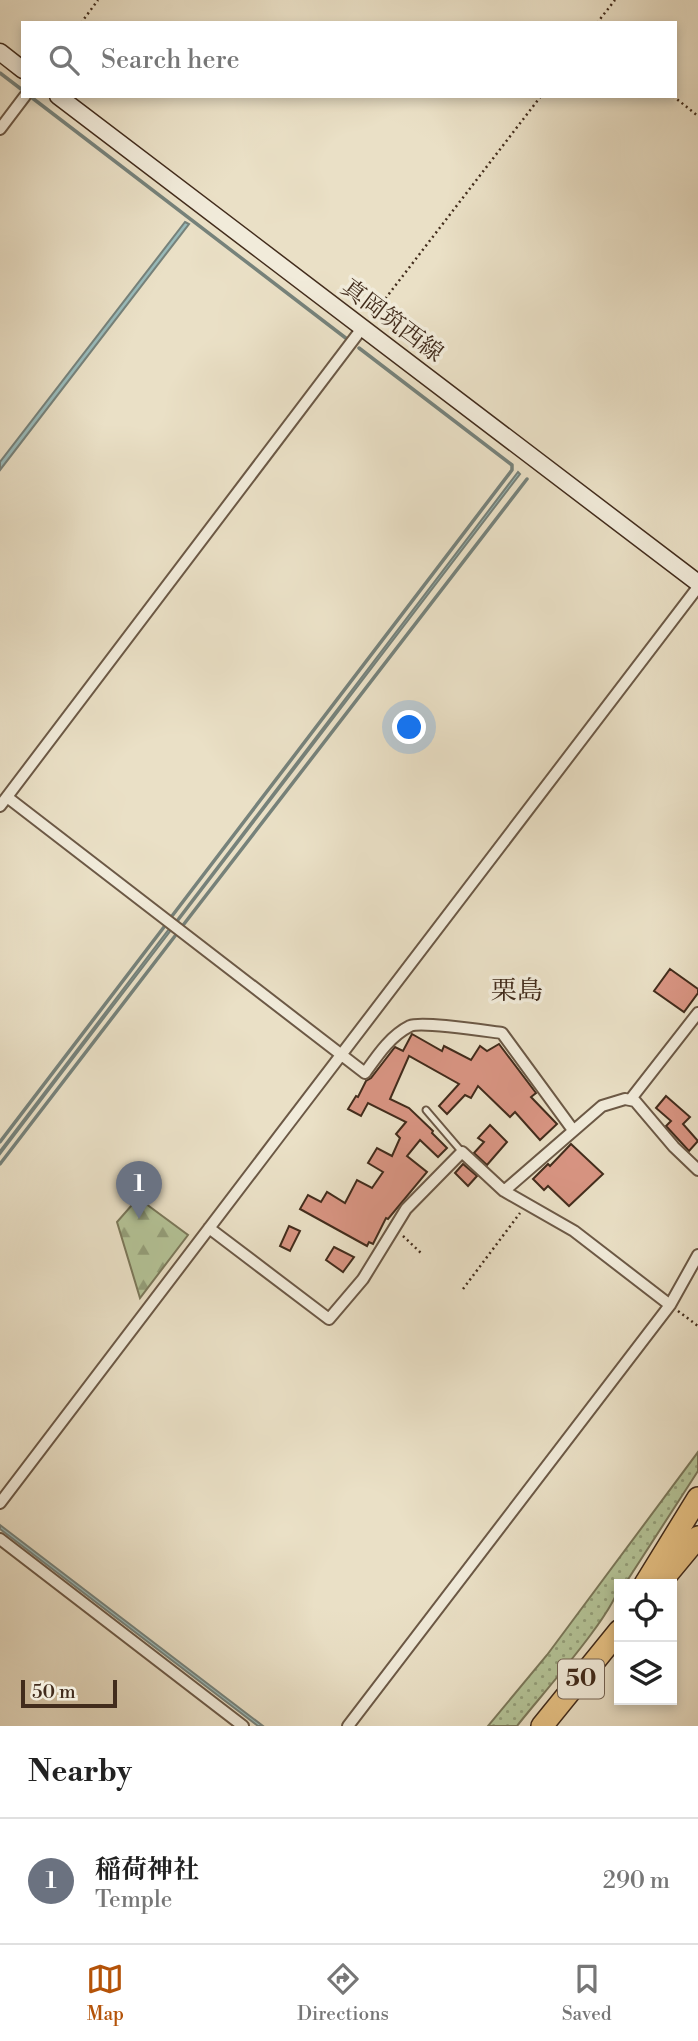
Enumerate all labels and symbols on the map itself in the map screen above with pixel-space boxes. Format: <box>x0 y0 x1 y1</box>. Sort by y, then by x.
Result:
street label: 真岡筑西線 <box>335 273 449 369</box>
your location <box>392 710 426 744</box>
district label: 栗島 <box>491 975 543 1007</box>
pin: 1 <box>116 1161 162 1219</box>
road number: 50 <box>558 1660 604 1698</box>
scale bar <box>21 1677 117 1709</box>

